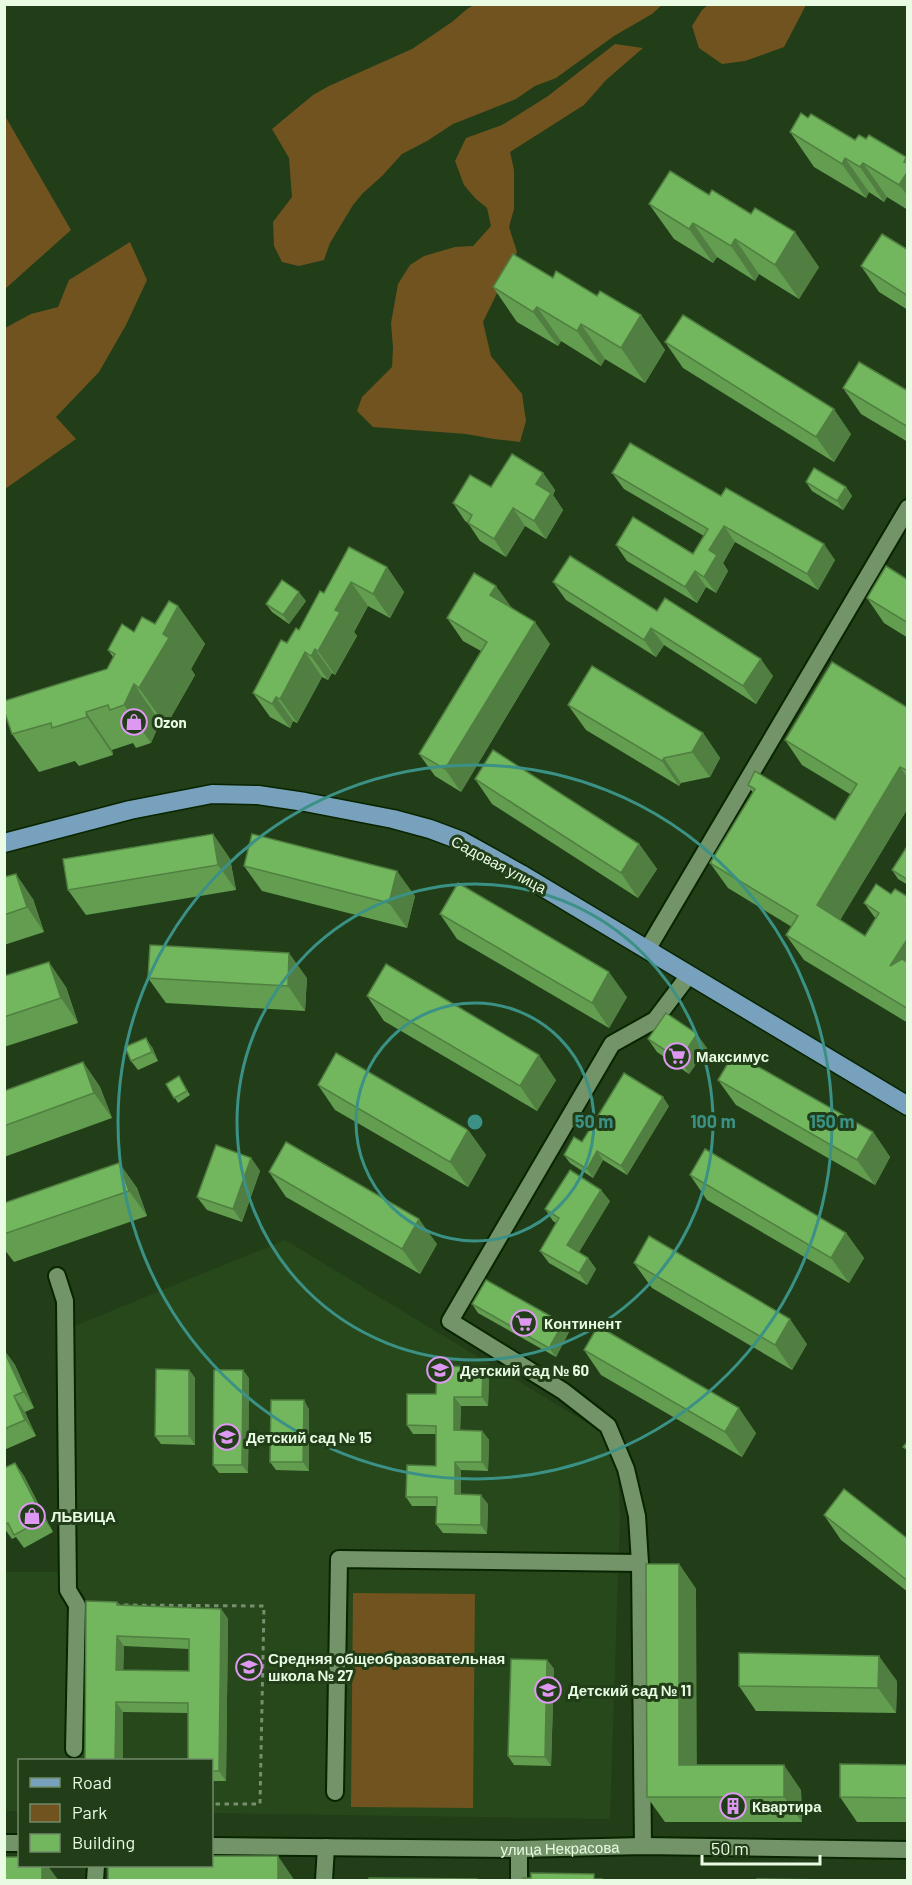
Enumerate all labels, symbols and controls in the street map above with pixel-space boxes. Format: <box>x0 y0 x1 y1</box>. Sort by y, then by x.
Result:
shop icon: Ozon <box>119 707 149 737</box>
place label: Ozon <box>154 713 187 731</box>
street label: Садовая улица <box>448 831 550 897</box>
supermarket icon: Максимус <box>662 1041 692 1071</box>
place label: Максимус <box>696 1047 769 1065</box>
text: 50 m <box>575 1110 613 1132</box>
text: 100 m <box>690 1110 736 1132</box>
text: 150 m <box>810 1110 854 1132</box>
centre of rings <box>465 1112 485 1132</box>
supermarket icon: Континент <box>509 1308 539 1338</box>
place label: Континент <box>544 1314 622 1332</box>
school or university icon: Детский сад № 60 <box>425 1355 455 1385</box>
place label: Детский сад № 60 <box>460 1361 589 1379</box>
school or university icon: Детский сад № 15 <box>212 1422 242 1452</box>
place label: Детский сад № 15 <box>246 1428 372 1446</box>
shop icon: ЛЬВИЦА <box>17 1501 47 1531</box>
place label: ЛЬВИЦА <box>51 1507 116 1525</box>
place label: Средняя общеобразовательная школа № 27 <box>268 1649 505 1684</box>
school or university icon: Средняя общеобразовательная школа № 27 <box>234 1652 264 1682</box>
school or university icon: Детский сад № 11 <box>533 1675 563 1705</box>
place label: Детский сад № 11 <box>568 1681 691 1699</box>
legend <box>18 1759 213 1867</box>
text: Road <box>72 1771 112 1793</box>
building icon: Квартира <box>718 1791 748 1821</box>
place label: Квартира <box>752 1797 822 1815</box>
text: Park <box>72 1801 107 1823</box>
scale bar <box>702 1828 820 1866</box>
text: Building <box>72 1831 135 1853</box>
text: 50 m <box>711 1837 749 1859</box>
street label: улица Некрасова <box>500 1838 620 1858</box>

